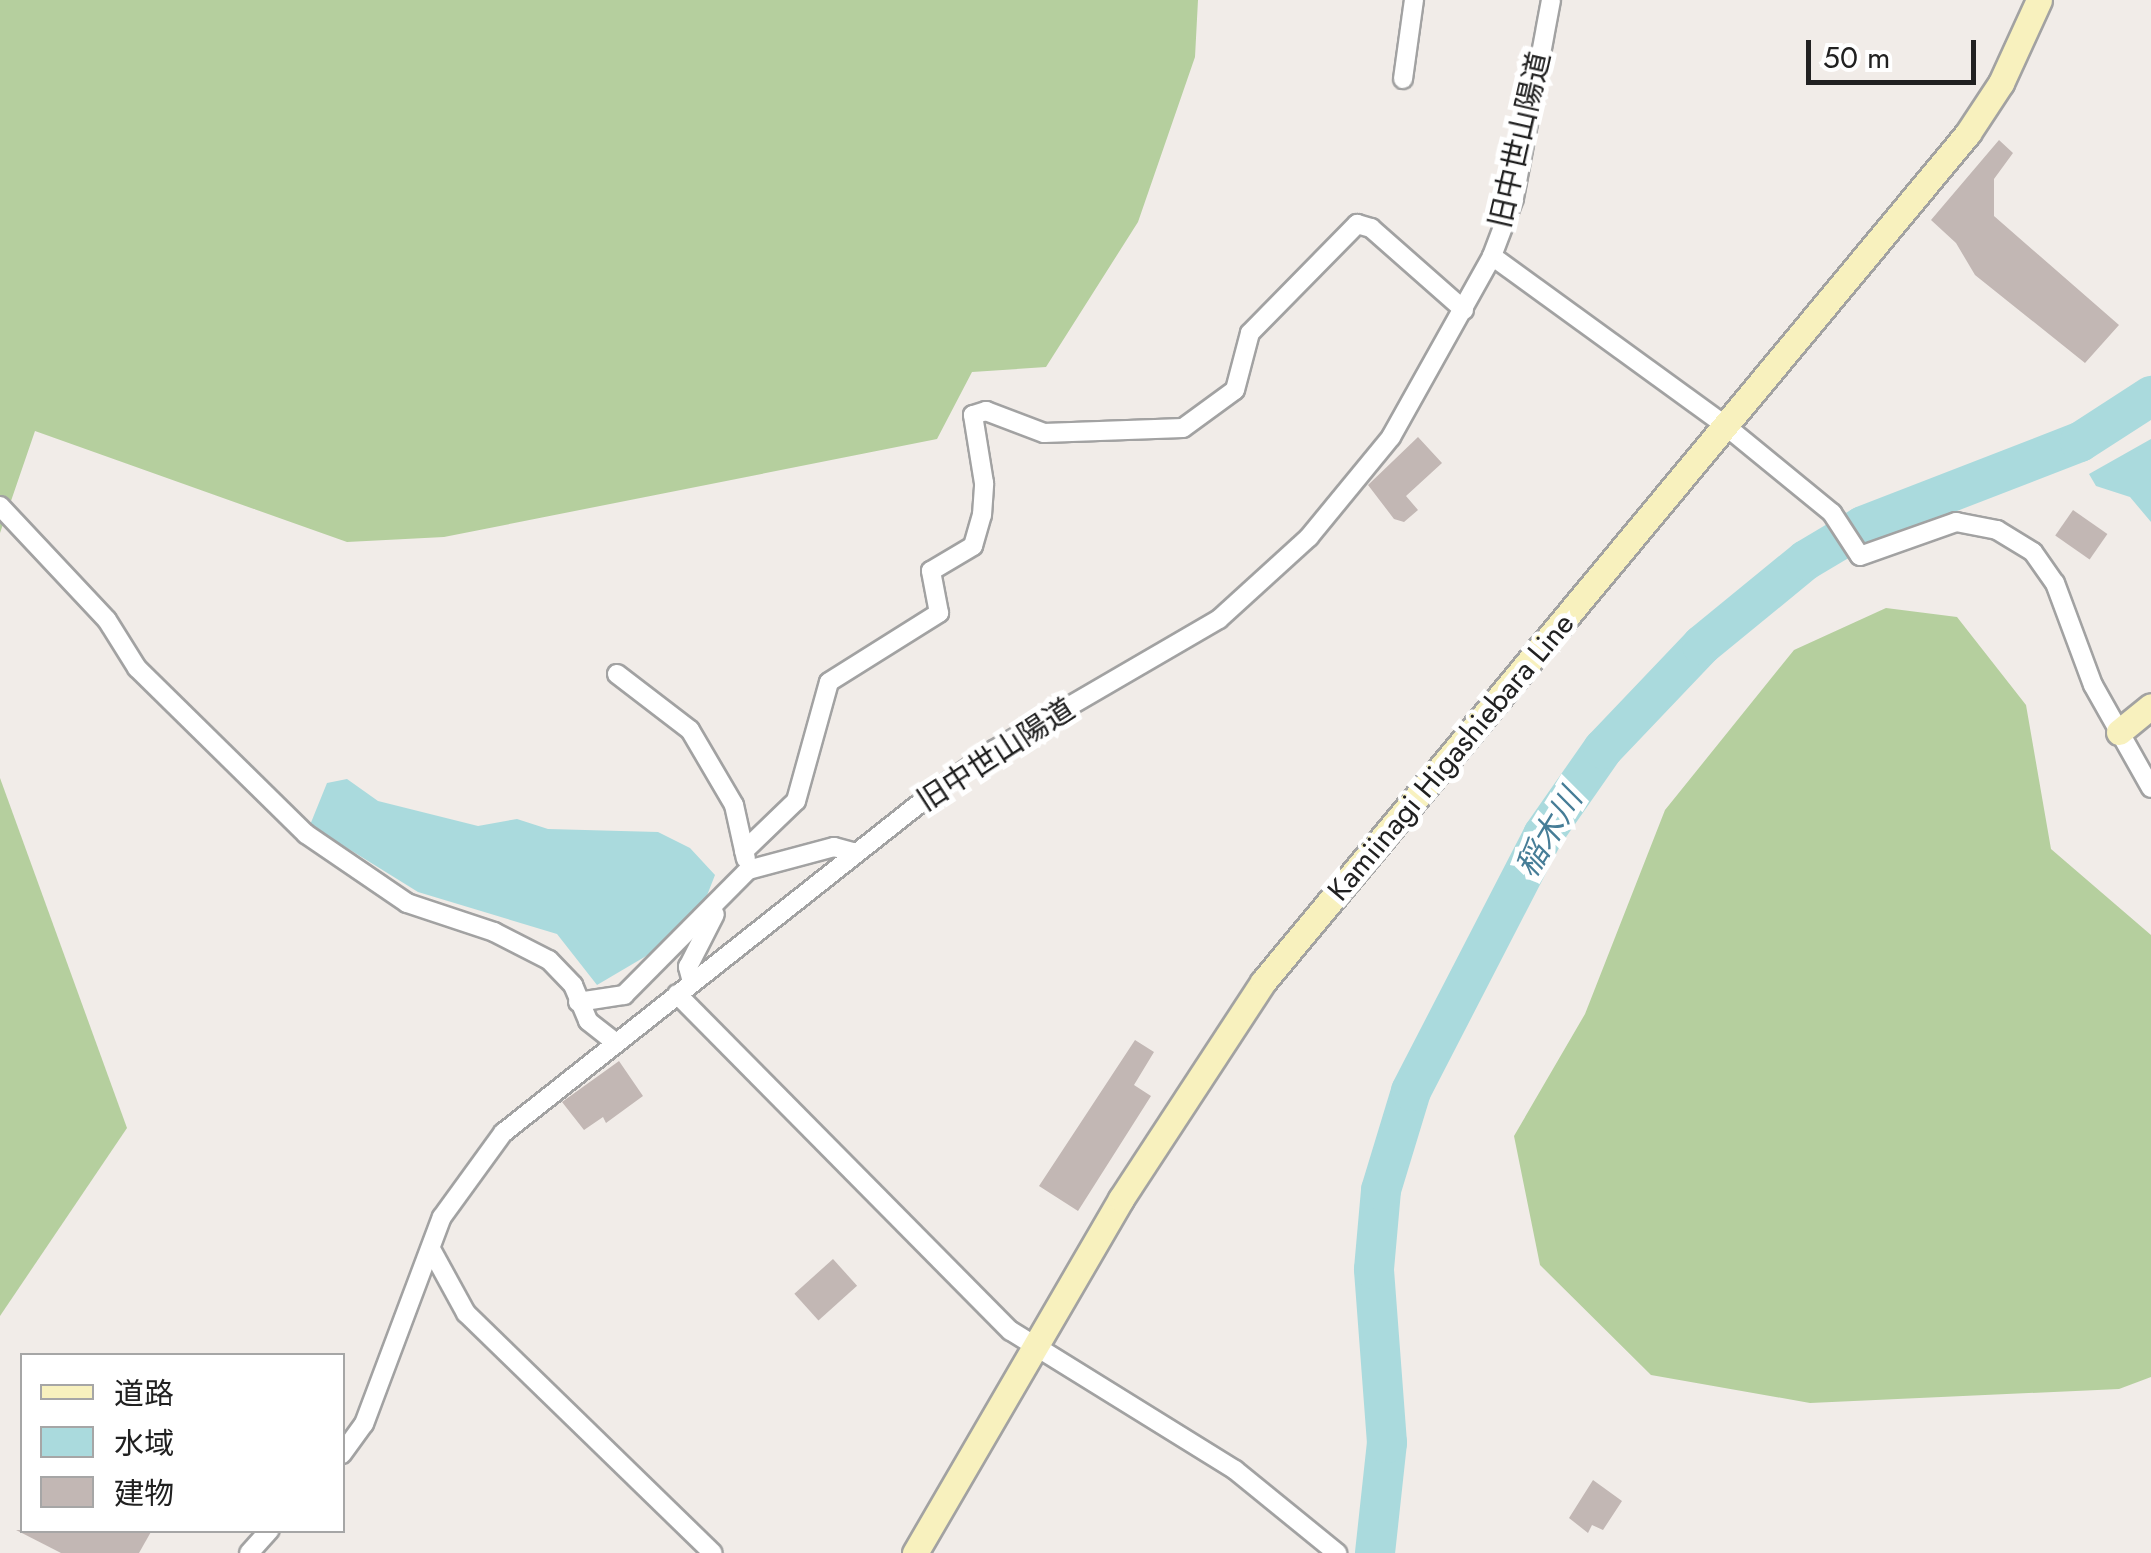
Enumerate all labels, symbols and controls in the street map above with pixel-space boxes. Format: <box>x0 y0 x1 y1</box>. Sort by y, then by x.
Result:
scale bar <box>1811 20 1981 82</box>
text: 50 m <box>1823 36 1890 79</box>
street label: 旧中世山陽道 <box>1482 48 1558 232</box>
street label: Kamiinagi Higashiebara Line <box>1320 606 1582 908</box>
street label: 旧中世山陽道 <box>911 691 1081 819</box>
water label: 稲木川 <box>1508 782 1590 884</box>
legend <box>20 1353 345 1533</box>
text: 道路 <box>114 1372 174 1415</box>
text: 水域 <box>114 1422 174 1465</box>
text: 建物 <box>114 1472 174 1515</box>

